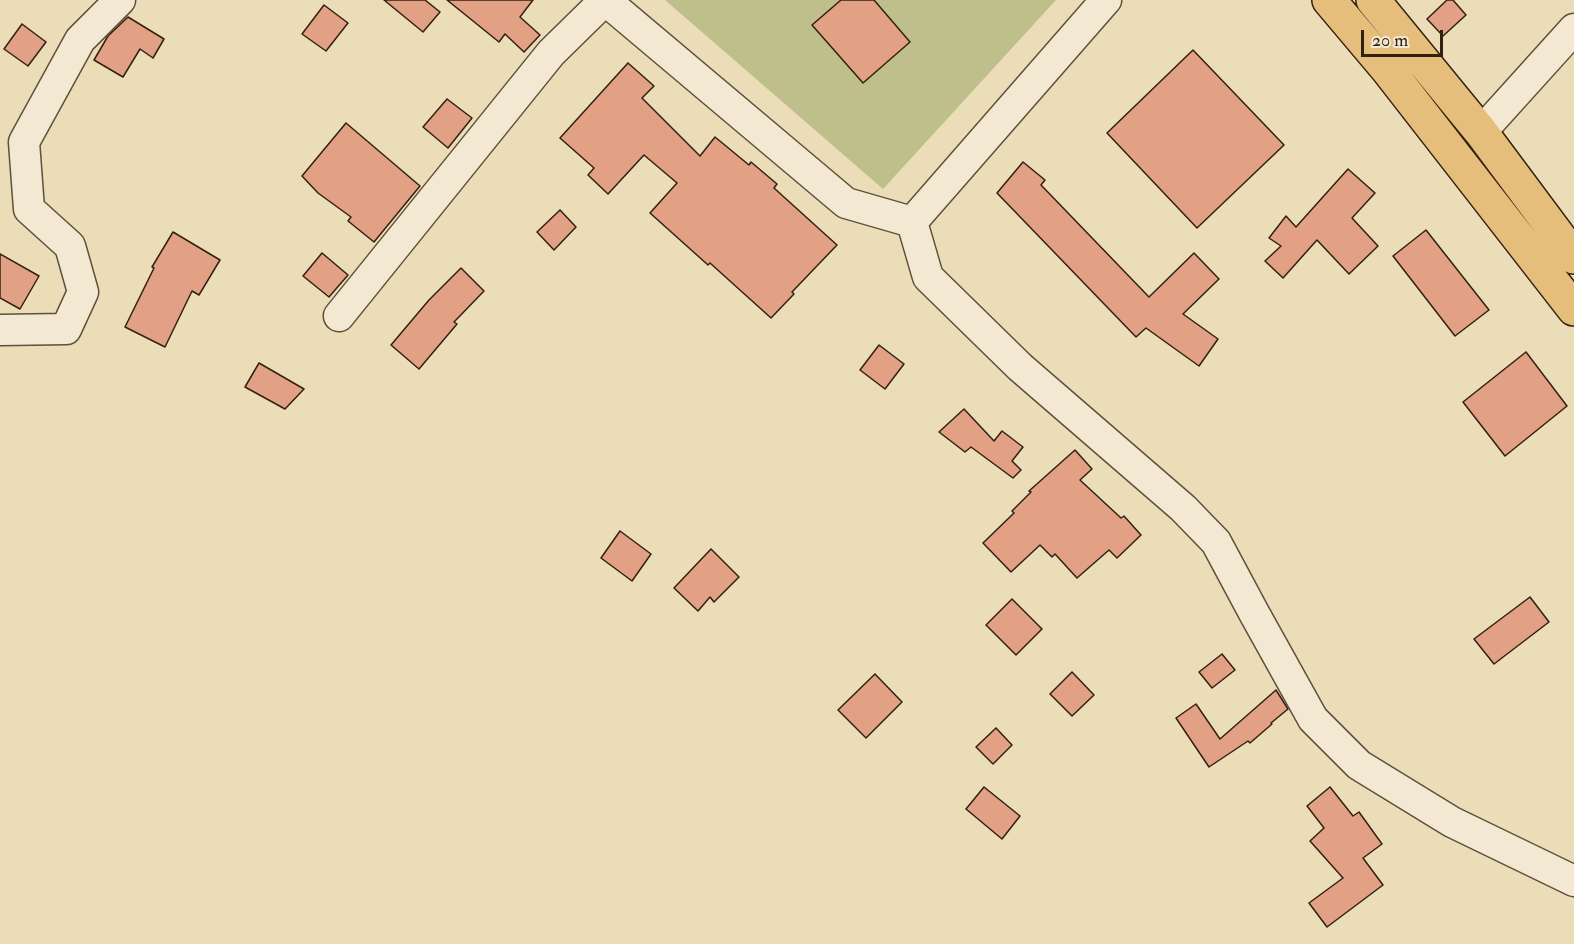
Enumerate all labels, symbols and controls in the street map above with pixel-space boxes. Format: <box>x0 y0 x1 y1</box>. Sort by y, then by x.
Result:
scale bar <box>1364 18 1446 56</box>
text: 20 m <box>1372 29 1408 52</box>

